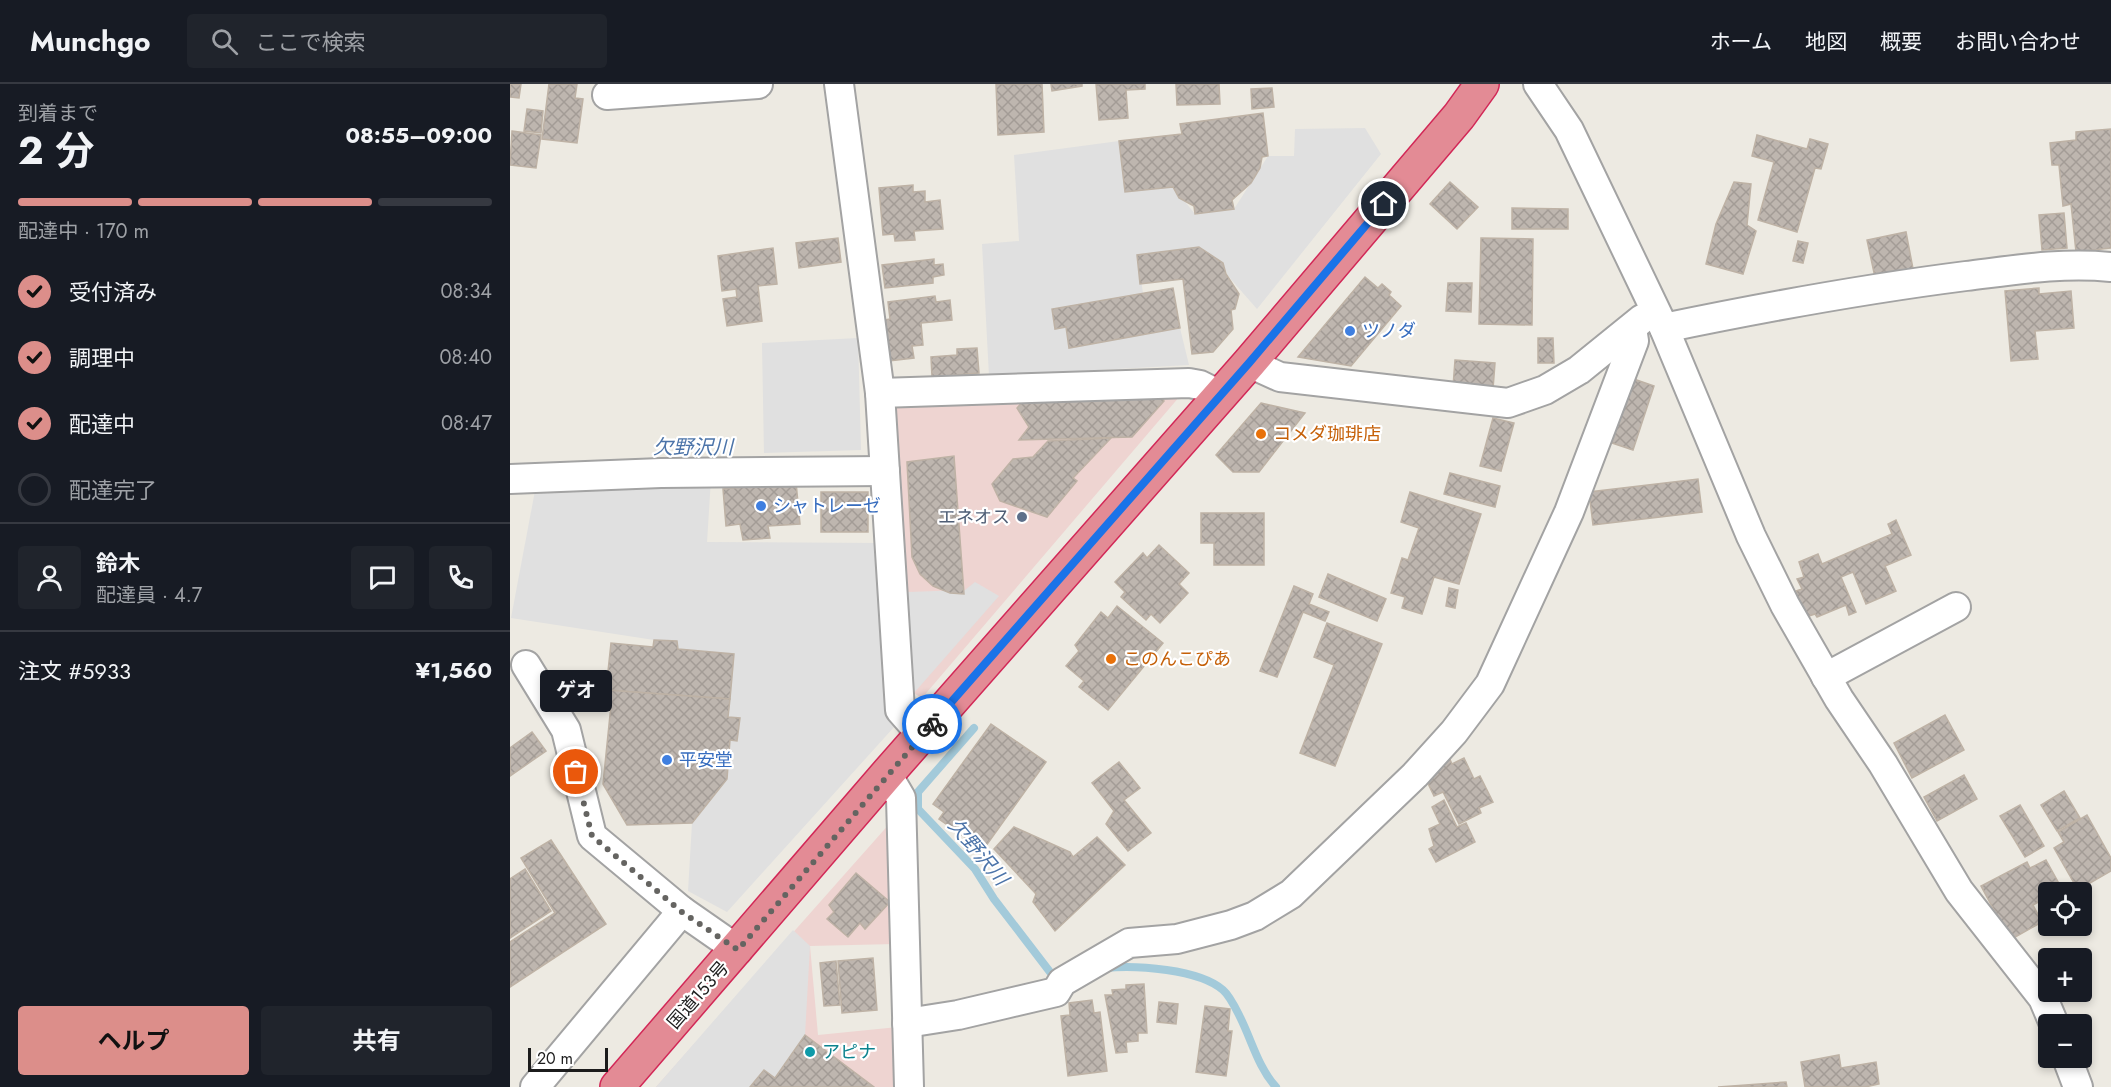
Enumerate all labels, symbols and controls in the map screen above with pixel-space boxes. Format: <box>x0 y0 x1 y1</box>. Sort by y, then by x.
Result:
search box <box>187 14 607 68</box>
text: Munchgo <box>30 21 151 62</box>
icon: search <box>208 25 241 58</box>
text: ここで検索 <box>256 26 366 58</box>
text: ホーム <box>1710 27 1772 57</box>
text: 地図 <box>1805 27 1847 57</box>
text: 概要 <box>1880 27 1922 57</box>
text: お問い合わせ <box>1955 27 2081 57</box>
text: 到着まで <box>18 99 98 128</box>
text: 08:55–09:00 <box>345 119 492 151</box>
text: 2 分 <box>18 122 94 179</box>
pin <box>1358 178 1409 229</box>
icon: home <box>1367 187 1400 220</box>
text: 配達中 · 170 m <box>18 217 149 246</box>
icon: check <box>18 275 51 308</box>
text: 受付済み <box>69 276 157 308</box>
text: 08:34 <box>441 277 492 306</box>
place label: ツノダ <box>1362 318 1416 344</box>
marker: ツノダ <box>1343 324 1357 338</box>
icon: check <box>18 341 51 374</box>
text: 調理中 <box>69 342 135 374</box>
text: 08:40 <box>439 343 492 372</box>
icon: check <box>18 407 51 440</box>
text: 配達中 <box>69 408 135 440</box>
text: 08:47 <box>441 409 492 438</box>
place label: コメダ珈琲店 <box>1273 421 1381 447</box>
marker: コメダ珈琲店 <box>1254 427 1268 441</box>
water label: 欠野沢川 <box>653 433 735 462</box>
text: 配達完了 <box>69 474 157 506</box>
place label: シャトレーゼ <box>773 493 881 519</box>
marker: シャトレーゼ <box>754 499 768 513</box>
place label: エネオス <box>938 504 1010 530</box>
marker: エネオス <box>1015 510 1029 524</box>
button: person <box>18 546 81 609</box>
button: chat <box>351 546 414 609</box>
button: phone <box>429 546 492 609</box>
text: 鈴木 <box>96 547 140 579</box>
text: 配達員 · 4.7 <box>96 581 202 610</box>
place label: このんこぴあ <box>1123 646 1231 672</box>
marker: このんこぴあ <box>1104 652 1118 666</box>
text: ¥1,560 <box>415 654 492 686</box>
text: 注文 #5933 <box>18 655 131 687</box>
callout: ゲオ <box>540 670 612 712</box>
text: ゲオ <box>556 676 596 705</box>
courier <box>902 694 962 754</box>
icon: bike <box>916 708 949 741</box>
pin <box>550 746 601 797</box>
place label: 平安堂 <box>679 747 733 773</box>
marker: 平安堂 <box>660 753 674 767</box>
icon: bag <box>559 755 592 788</box>
water label: 欠野沢川 <box>941 812 1016 893</box>
map controls <box>2038 882 2092 1068</box>
button: locate <box>2038 882 2092 936</box>
button: + <box>2038 948 2092 1002</box>
street label: 国道153号 <box>661 955 735 1035</box>
button: ヘルプ <box>18 1006 249 1075</box>
button: 共有 <box>261 1006 492 1075</box>
button: − <box>2038 1014 2092 1068</box>
place label: アピナ <box>822 1039 876 1065</box>
scale bar <box>528 1045 608 1072</box>
marker: アピナ <box>803 1045 817 1059</box>
text: 20 m <box>537 1047 573 1070</box>

